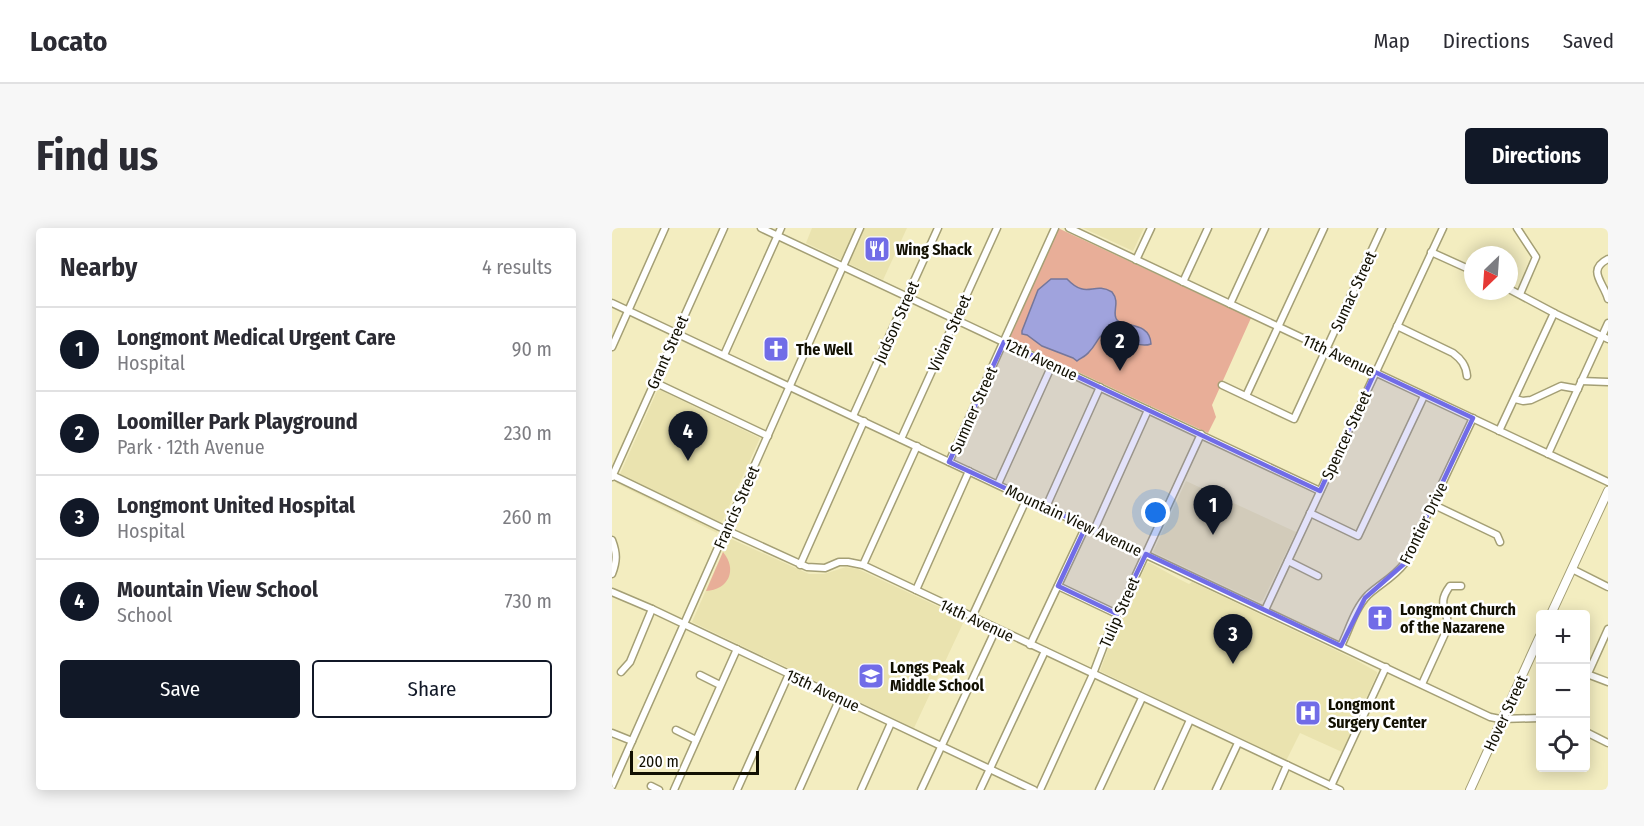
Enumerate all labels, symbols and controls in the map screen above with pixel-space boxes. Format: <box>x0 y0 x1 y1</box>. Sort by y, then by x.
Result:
text: Locato <box>30 25 108 58</box>
text: Map <box>1373 28 1410 54</box>
text: Directions <box>1443 28 1530 54</box>
text: Saved <box>1563 28 1614 54</box>
button: Directions <box>1465 128 1608 184</box>
text: Find us <box>36 131 158 181</box>
restaurant icon: Wing Shack <box>862 234 892 264</box>
place label: Wing Shack <box>896 240 973 259</box>
north arrow <box>1464 246 1518 300</box>
street label: Sumac Street <box>1327 247 1381 334</box>
text: Nearby <box>60 252 137 283</box>
text: 4 results <box>482 255 552 279</box>
street label: Judson Street <box>870 277 923 366</box>
street label: Vivian Street <box>924 291 975 375</box>
street label: Grant Street <box>643 312 692 392</box>
pin: 2 <box>1100 322 1140 371</box>
text: Longmont Medical Urgent Care <box>117 324 396 351</box>
street label: 11th Avenue <box>1300 330 1378 381</box>
church icon: The Well <box>761 334 791 364</box>
street label: 12th Avenue <box>1001 334 1081 385</box>
text: 1 <box>75 337 84 361</box>
text: 90 m <box>512 337 552 361</box>
place label: The Well <box>796 340 853 359</box>
text: Hospital <box>117 351 185 375</box>
street label: Sumner Street <box>946 363 1001 457</box>
street label: Spencer Street <box>1318 387 1376 483</box>
text: Loomiller Park Playground <box>117 408 358 435</box>
pin: 4 <box>668 412 708 461</box>
text: 2 <box>75 421 84 445</box>
text: 230 m <box>504 421 552 445</box>
text: Park · 12th Avenue <box>117 435 265 459</box>
street label: Francis Street <box>710 462 763 552</box>
street label: Frontier Drive <box>1395 479 1451 567</box>
street label: Mountain View Avenue <box>1003 481 1145 560</box>
pin: 1 <box>1194 486 1232 535</box>
text: Longmont United Hospital <box>117 492 355 519</box>
your location <box>1141 498 1170 527</box>
text: 3 <box>75 505 84 529</box>
text: 260 m <box>503 505 552 529</box>
text: Hospital <box>117 519 185 543</box>
street label: Tulip Street <box>1096 573 1144 650</box>
text: Mountain View School <box>117 576 318 603</box>
text: 4 <box>74 589 85 613</box>
text: 730 m <box>505 589 552 613</box>
street label: 14th Avenue <box>937 595 1017 646</box>
place label: Longmont Church of the Nazarene <box>1400 600 1516 637</box>
text: School <box>117 603 172 627</box>
church icon: Longmont Church of the Nazarene <box>1365 603 1395 633</box>
map controls <box>1536 610 1590 772</box>
button: + <box>1536 610 1590 664</box>
pin: 3 <box>1214 614 1252 664</box>
place label: Longs Peak Middle School <box>890 658 985 695</box>
button: Save <box>60 660 300 718</box>
button: Share <box>312 660 552 718</box>
school or university icon: Longs Peak Middle School <box>856 661 886 691</box>
button: − <box>1536 664 1590 718</box>
street label: 15th Avenue <box>783 665 863 716</box>
street label: Hover Street <box>1480 671 1532 754</box>
place label: Longmont Surgery Center <box>1328 695 1427 732</box>
hospital icon: Longmont Surgery Center <box>1293 698 1323 728</box>
button: locate <box>1536 718 1590 772</box>
scale bar <box>630 748 759 776</box>
text: 200 m <box>639 752 679 771</box>

